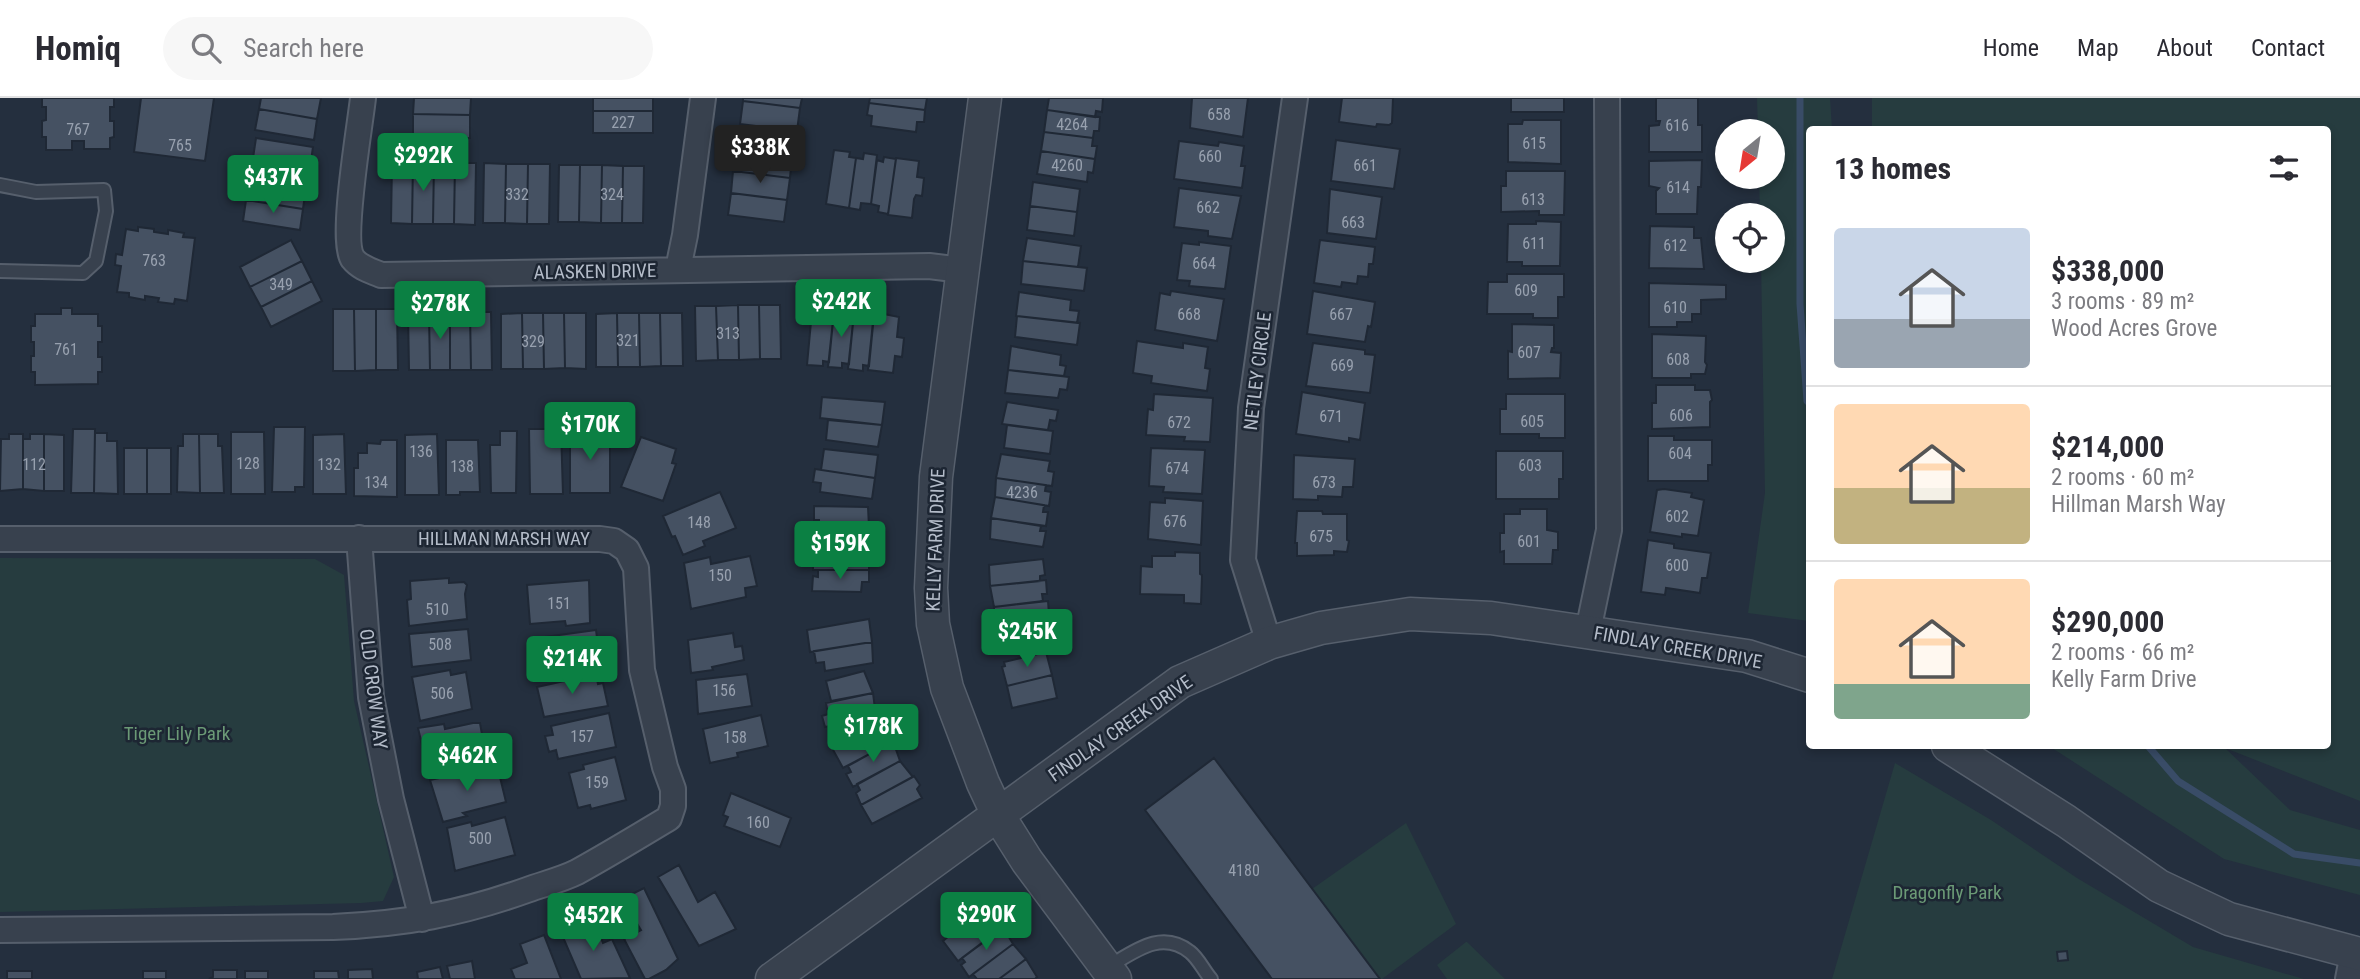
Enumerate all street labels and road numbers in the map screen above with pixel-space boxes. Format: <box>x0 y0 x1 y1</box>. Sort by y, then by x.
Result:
street label: ALASKEN DRIVE <box>533 259 657 284</box>
street label: NETLEY CIRCLE <box>1239 311 1276 432</box>
street label: KELLY FARM DRIVE <box>922 468 949 612</box>
street label: HILLMAN MARSH WAY <box>418 527 590 550</box>
street label: FINDLAY CREEK DRIVE <box>1592 621 1764 674</box>
street label: OLD CROW WAY <box>355 628 392 750</box>
street label: FINDLAY CREEK DRIVE <box>1044 670 1197 787</box>

